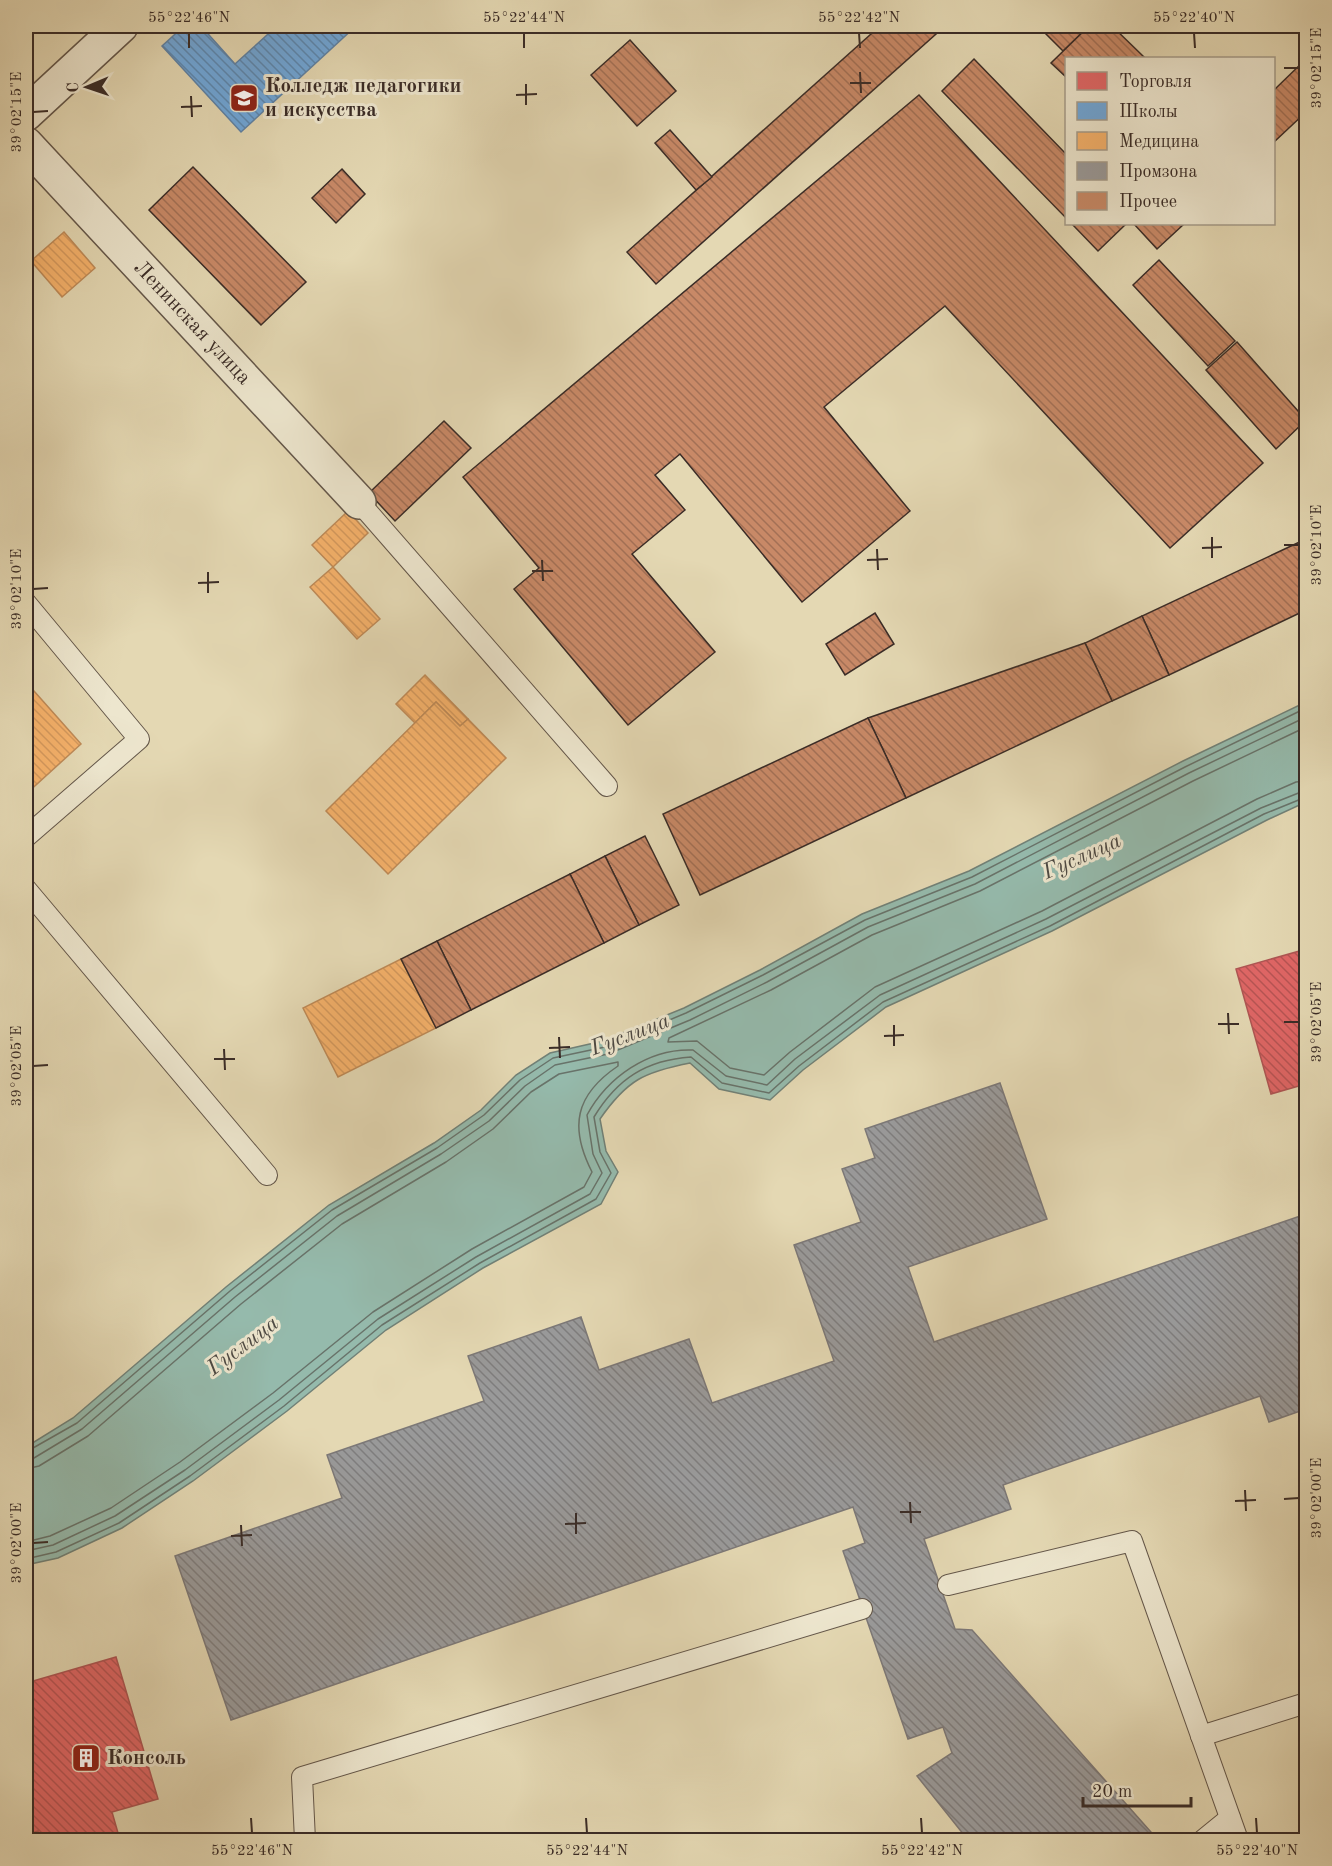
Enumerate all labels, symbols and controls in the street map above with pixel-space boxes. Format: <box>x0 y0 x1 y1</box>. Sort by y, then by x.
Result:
text: 55°22'46"N <box>148 11 230 26</box>
text: 55°22'44"N <box>483 11 565 26</box>
text: 55°22'42"N <box>818 11 900 26</box>
text: 55°22'40"N <box>1153 11 1235 26</box>
text: 39°02'15"E <box>1310 28 1325 108</box>
north arrow <box>57 57 117 117</box>
legend <box>1065 57 1275 225</box>
text: 39°02'15"E <box>10 72 25 152</box>
text: Торговля <box>1119 73 1192 91</box>
place label: Колледж педагогики и искусства <box>265 76 461 121</box>
text: С <box>66 82 82 93</box>
school or university icon: Колледж педагогики и искусства <box>228 82 260 114</box>
text: Школы <box>1119 103 1178 121</box>
text: Медицина <box>1119 133 1199 151</box>
text: Промзона <box>1119 163 1197 181</box>
text: Прочее <box>1119 193 1177 211</box>
street label: Ленинская улица <box>129 257 255 389</box>
text: 39°02'10"E <box>1310 505 1325 585</box>
text: 39°02'10"E <box>10 549 25 629</box>
water label: Гуслица <box>1039 830 1125 884</box>
text: 39°02'05"E <box>1310 982 1325 1062</box>
water label: Гуслица <box>586 1010 673 1061</box>
text: 39°02'05"E <box>10 1026 25 1106</box>
water label: Гуслица <box>202 1312 283 1380</box>
text: 39°02'00"E <box>1310 1458 1325 1538</box>
text: 39°02'00"E <box>10 1503 25 1583</box>
building icon: Консоль <box>70 1742 102 1774</box>
place label: Консоль <box>107 1748 186 1769</box>
scale bar <box>1083 1770 1191 1808</box>
text: 20 m <box>1092 1783 1132 1801</box>
text: 55°22'46"N <box>211 1844 293 1859</box>
text: 55°22'44"N <box>546 1844 628 1859</box>
text: 55°22'42"N <box>881 1844 963 1859</box>
text: 55°22'40"N <box>1216 1844 1298 1859</box>

